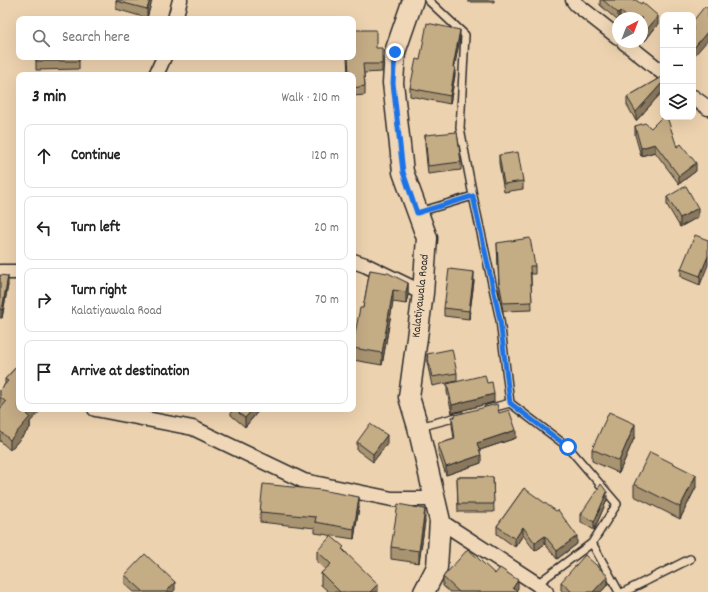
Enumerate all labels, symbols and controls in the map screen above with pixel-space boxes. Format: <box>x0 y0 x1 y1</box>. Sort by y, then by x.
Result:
north arrow <box>612 12 648 48</box>
map controls <box>660 12 696 120</box>
button: + <box>660 12 696 48</box>
search box <box>16 16 356 60</box>
icon: search <box>30 27 52 49</box>
text: Search here <box>62 27 130 49</box>
route end <box>386 43 404 61</box>
button: − <box>660 48 696 84</box>
button: layers <box>660 84 696 120</box>
text: 3 min <box>32 86 66 110</box>
text: Walk · 210 m <box>282 89 340 108</box>
icon: ahead <box>33 145 55 167</box>
text: Continue <box>71 145 120 167</box>
text: 120 m <box>311 147 339 166</box>
icon: left <box>33 217 55 239</box>
text: Turn left <box>71 217 120 239</box>
text: 20 m <box>314 219 339 238</box>
street label: Kalatiyawala Road <box>408 253 434 339</box>
text: Turn right <box>71 280 127 302</box>
icon: right <box>33 289 55 311</box>
text: 70 m <box>315 291 339 310</box>
text: Kalatiyawala Road <box>71 302 162 321</box>
icon: arrive <box>33 361 55 383</box>
text: Arrive at destination <box>71 361 189 383</box>
route start <box>559 438 577 456</box>

